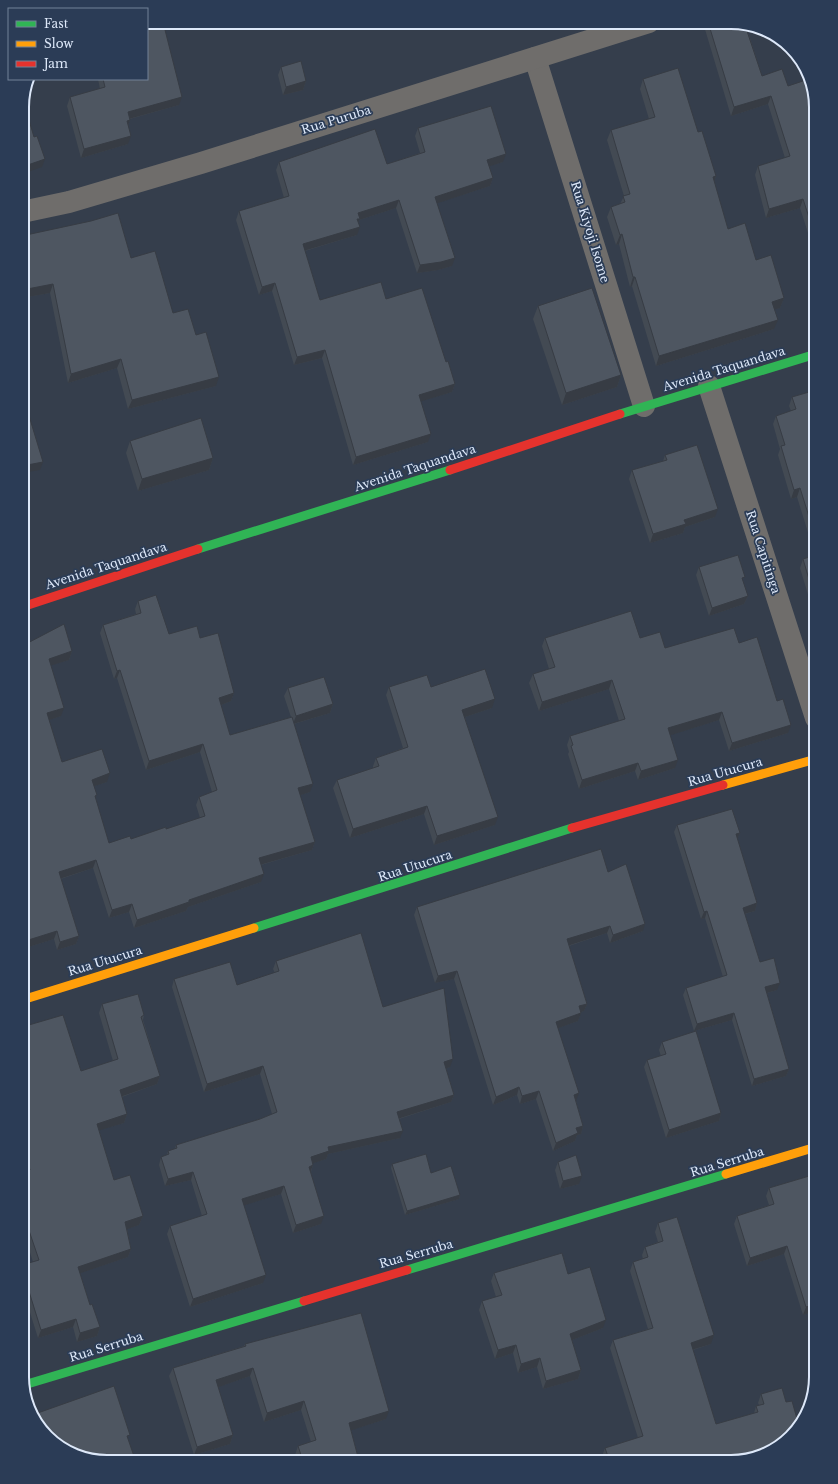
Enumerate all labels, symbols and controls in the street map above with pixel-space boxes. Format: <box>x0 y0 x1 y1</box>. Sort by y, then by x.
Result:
legend <box>8 8 148 80</box>
text: Fast <box>44 16 69 31</box>
text: Slow <box>44 36 74 51</box>
text: Jam <box>42 56 68 71</box>
street label: Rua Puruba <box>299 102 373 137</box>
street label: Rua Kiyoji Isome <box>568 179 613 284</box>
street label: Avenida Taquandava <box>660 343 787 395</box>
street label: Avenida Taquandava <box>351 441 478 495</box>
street label: Rua Capitinga <box>743 508 784 596</box>
street label: Avenida Taquandava <box>42 539 169 593</box>
street label: Rua Utucura <box>686 754 764 789</box>
street label: Rua Utucura <box>376 846 454 885</box>
street label: Rua Utucura <box>66 942 144 979</box>
street label: Rua Serruba <box>688 1143 766 1180</box>
street label: Rua Serruba <box>377 1236 455 1271</box>
street label: Rua Serruba <box>67 1328 145 1365</box>

